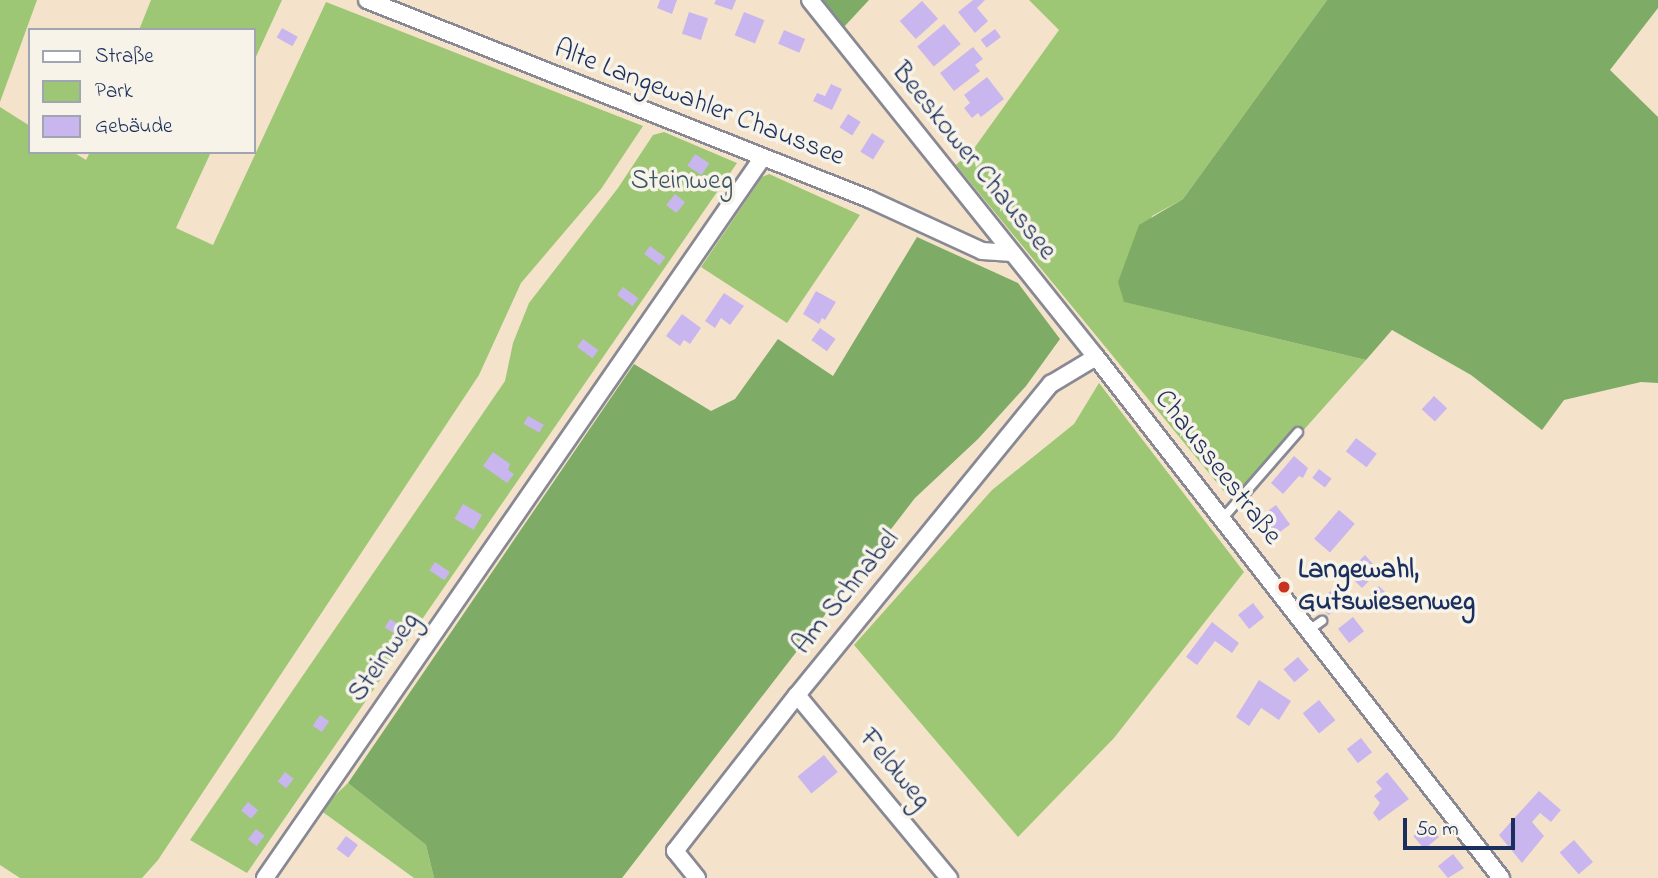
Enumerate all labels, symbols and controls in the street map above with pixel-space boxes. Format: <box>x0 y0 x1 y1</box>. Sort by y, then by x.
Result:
legend <box>28 28 256 154</box>
street label: Alte Langewahler Chaussee <box>549 33 849 175</box>
text: Straße <box>95 42 154 72</box>
street label: Beeskower Chaussee <box>883 56 1063 268</box>
text: Park <box>95 77 133 107</box>
text: Gebäude <box>95 112 172 142</box>
park label: Steinweg <box>631 165 733 199</box>
street label: Chausseestraße <box>1146 384 1288 552</box>
street label: Am Schnabel <box>787 524 907 662</box>
place label: Langewahl, Gutswiesenweg <box>1298 554 1475 620</box>
marker: Langewahl, Gutswiesenweg <box>1276 579 1292 595</box>
street label: Steinweg <box>342 606 428 710</box>
street label: Feldweg <box>851 723 937 817</box>
scale bar <box>1406 804 1518 848</box>
text: 50 m <box>1416 815 1459 845</box>

